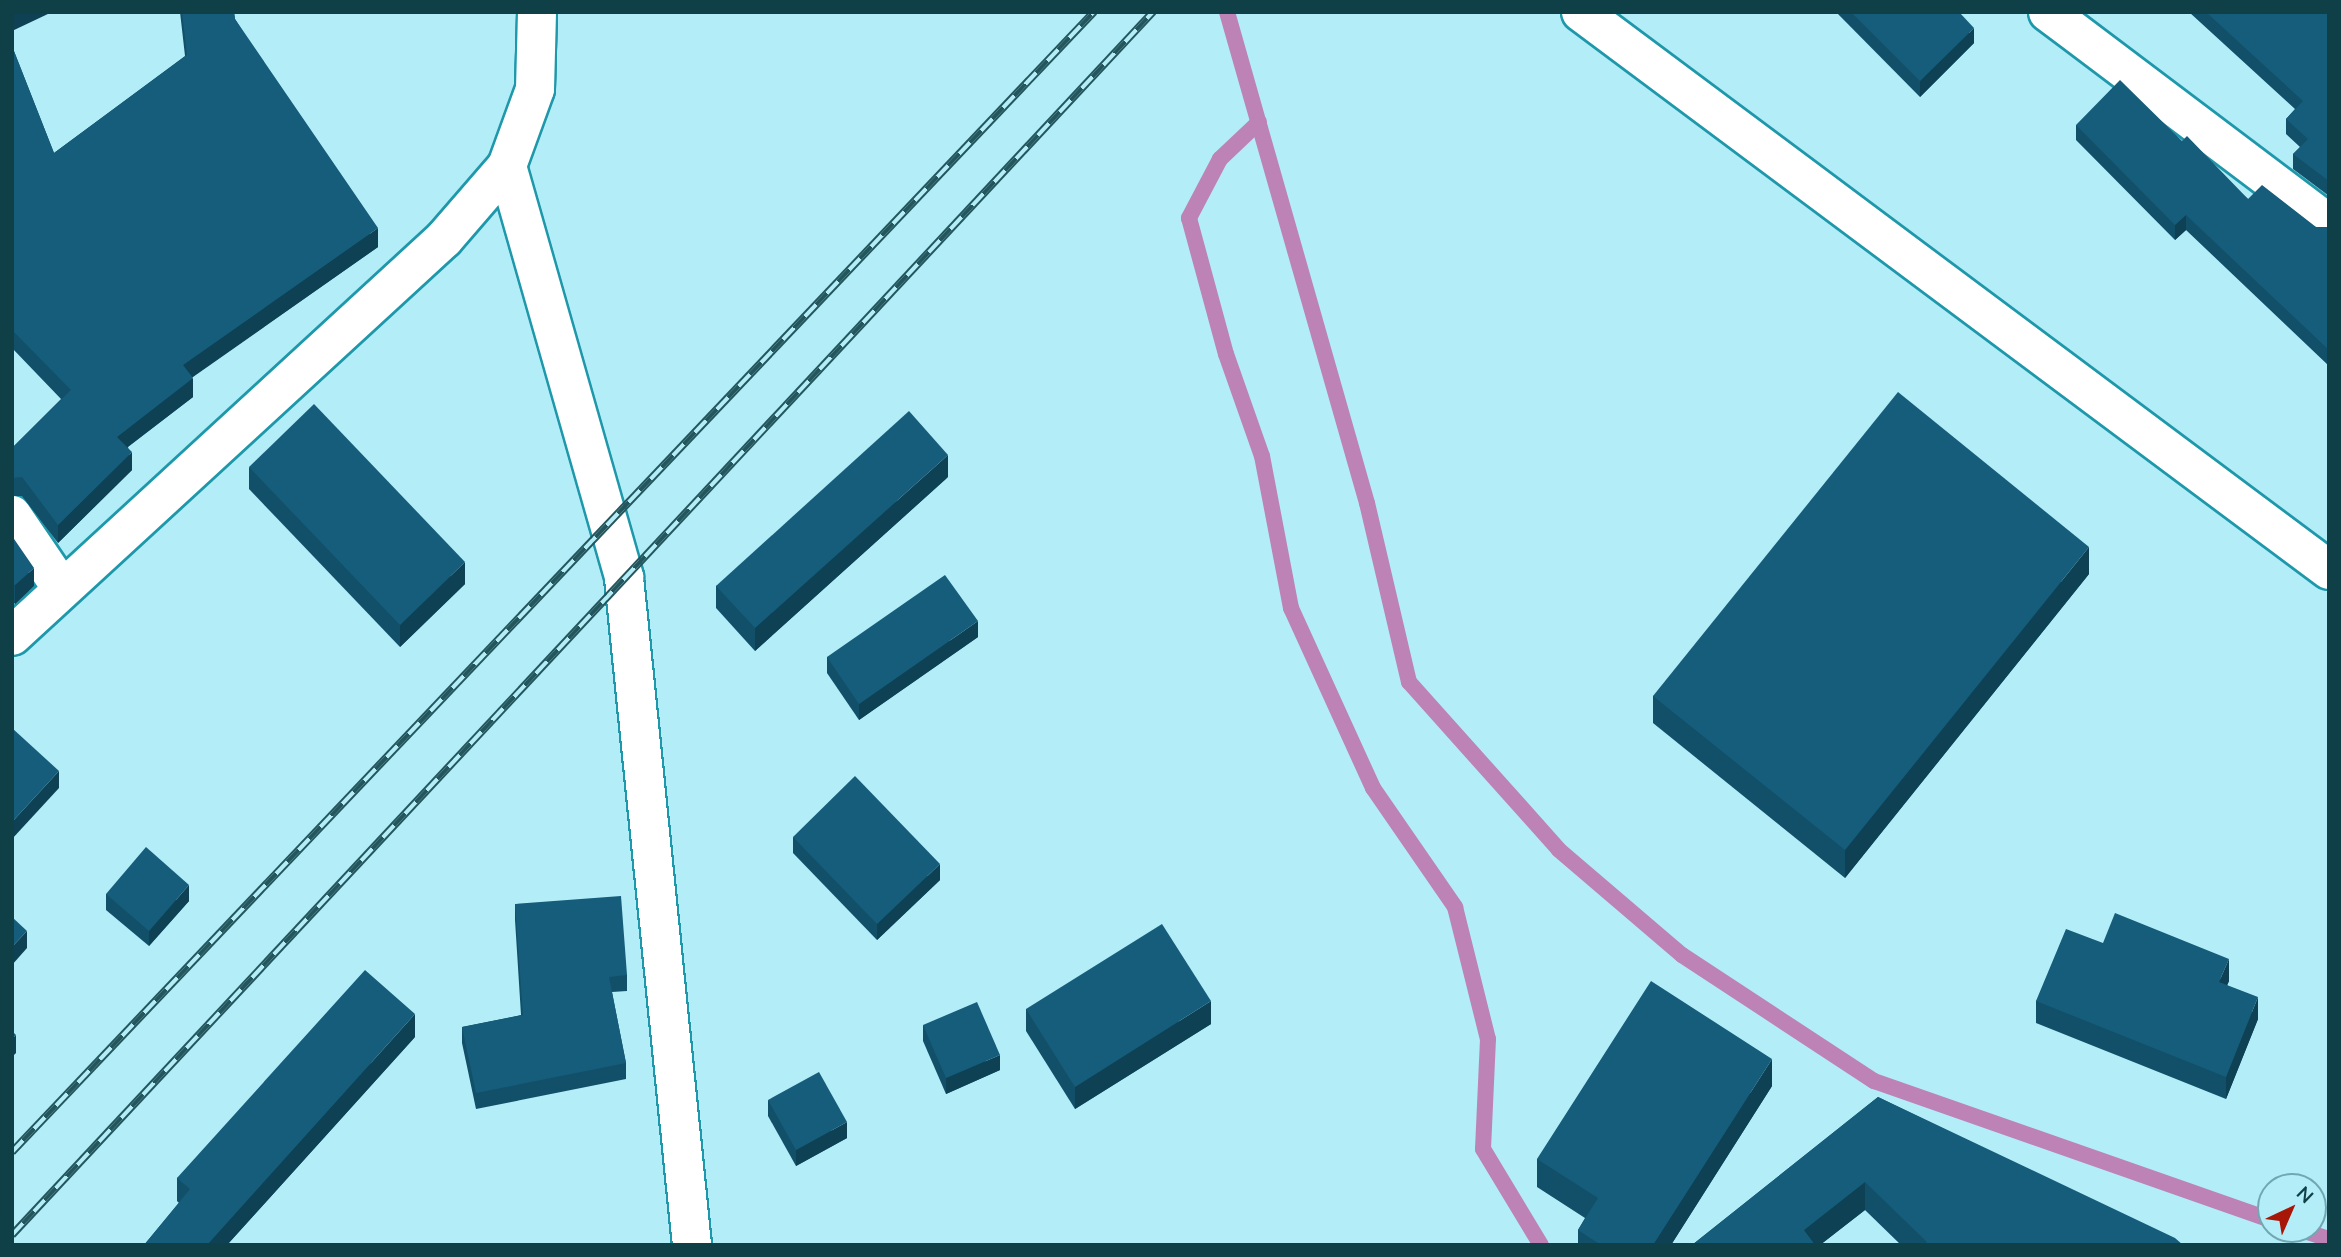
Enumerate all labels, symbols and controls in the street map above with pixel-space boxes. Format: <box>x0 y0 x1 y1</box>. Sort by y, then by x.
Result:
north arrow <box>2257 1173 2327 1243</box>
text: N <box>2292 1181 2319 1208</box>

